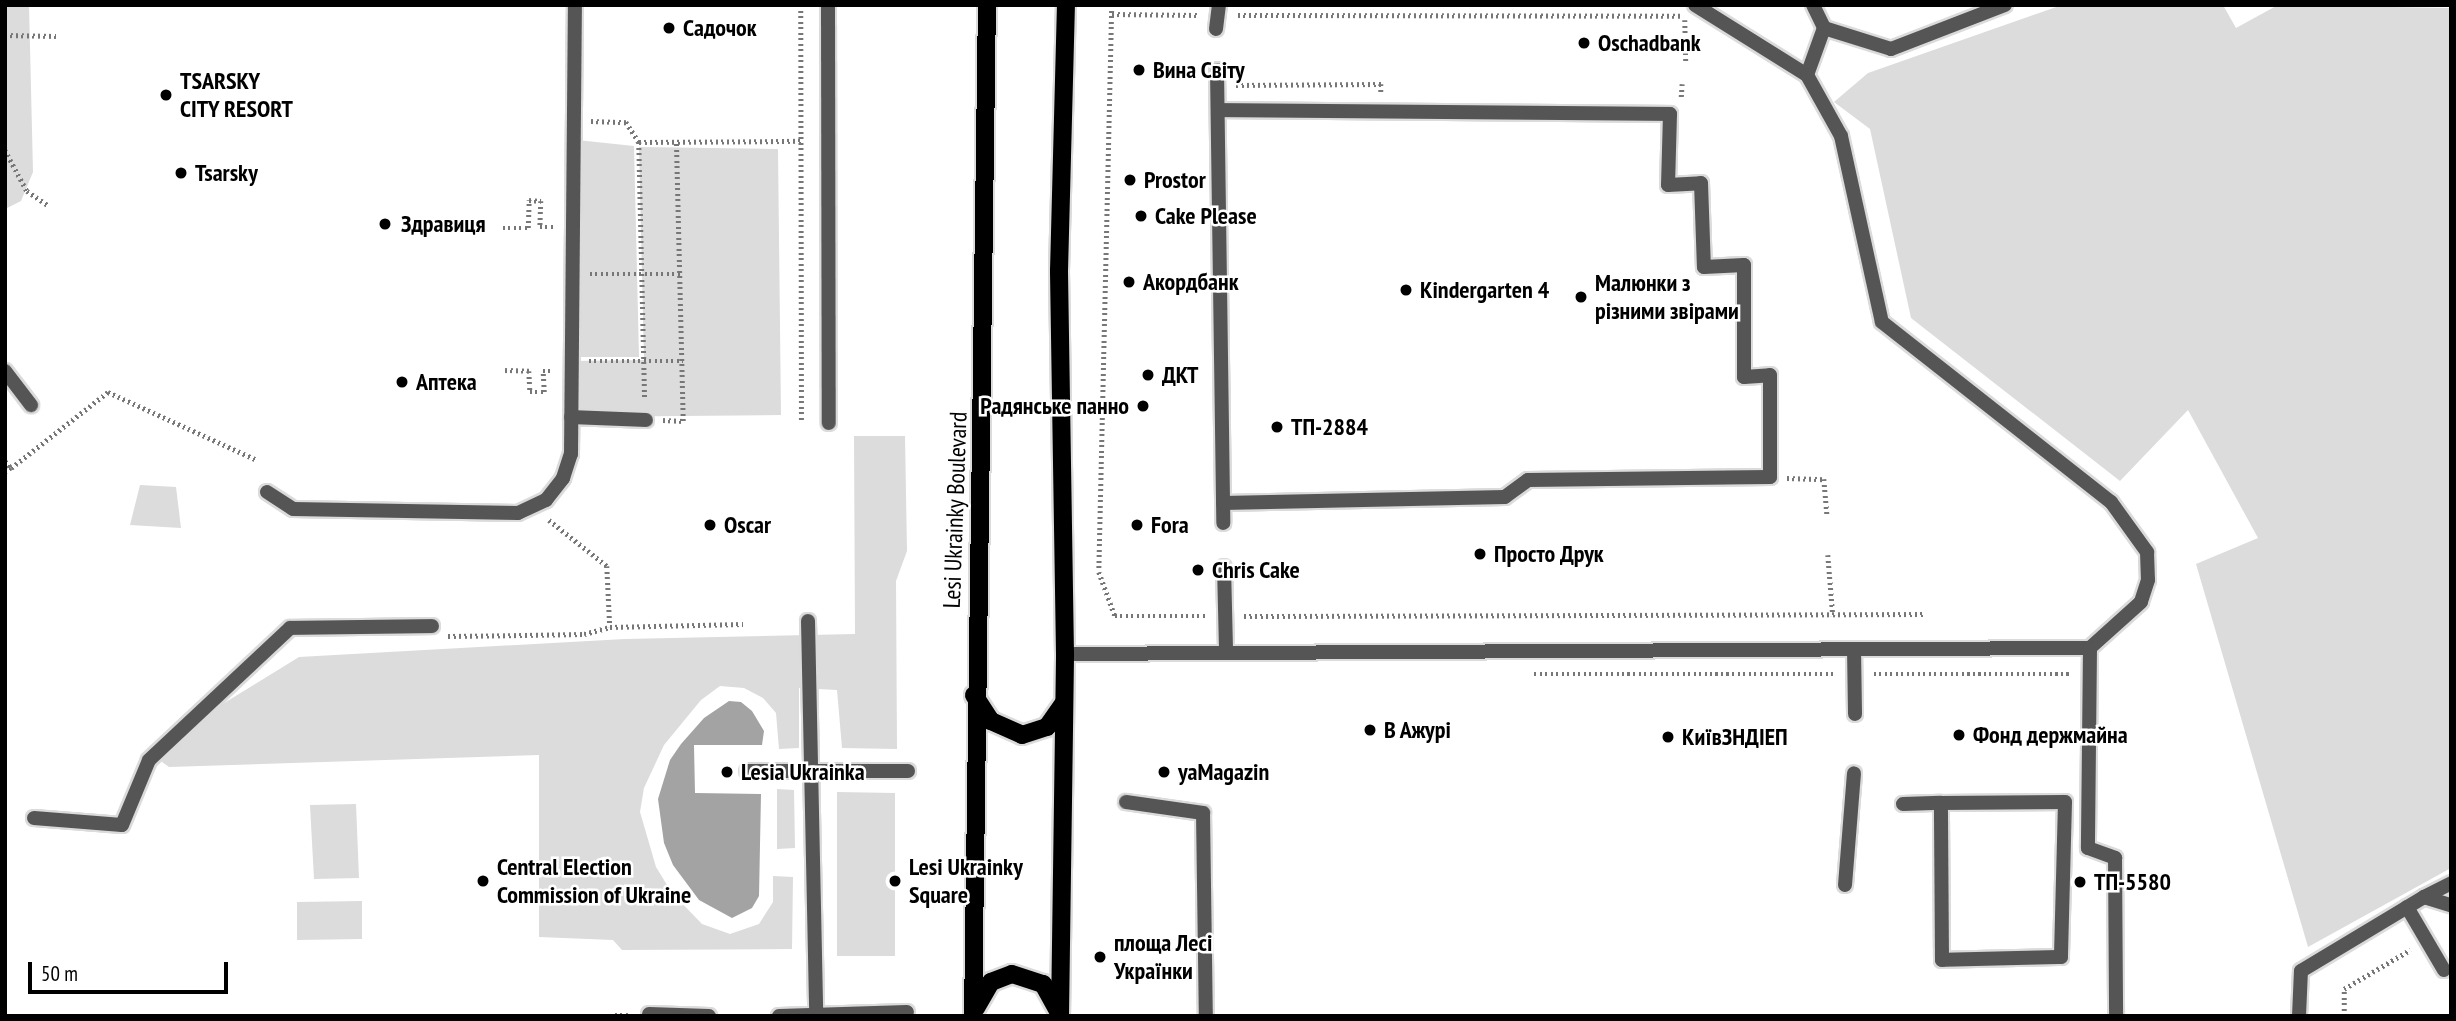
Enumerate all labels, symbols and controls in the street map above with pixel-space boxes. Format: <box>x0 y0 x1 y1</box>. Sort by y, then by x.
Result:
place label: Садочок <box>683 14 757 42</box>
marker: Садочок <box>661 20 677 36</box>
place label: Oschadbank <box>1598 29 1701 57</box>
marker: Oschadbank <box>1576 35 1592 51</box>
place label: Вина Світу <box>1153 56 1245 84</box>
marker: Вина Світу <box>1131 62 1147 78</box>
place label: TSARSKY CITY RESORT <box>180 67 293 123</box>
marker: TSARSKY CITY RESORT <box>158 87 174 103</box>
place label: Tsarsky <box>195 159 258 187</box>
marker: Tsarsky <box>173 165 189 181</box>
place label: Prostor <box>1144 166 1206 194</box>
marker: Prostor <box>1122 172 1138 188</box>
place label: Cake Please <box>1155 202 1257 230</box>
marker: Cake Please <box>1133 208 1149 224</box>
place label: Здравиця <box>401 210 486 238</box>
marker: Здравиця <box>375 214 395 234</box>
place label: Акордбанк <box>1143 268 1238 296</box>
place label: Малюнки з різними звірами <box>1595 269 1739 325</box>
marker: Акордбанк <box>1121 274 1137 290</box>
place label: Kindergarten 4 <box>1420 276 1549 304</box>
marker: Kindergarten 4 <box>1398 282 1414 298</box>
marker: Малюнки з різними звірами <box>1573 289 1589 305</box>
place label: ДКТ <box>1162 361 1198 389</box>
marker: ДКТ <box>1140 367 1156 383</box>
place label: Аптека <box>416 368 477 396</box>
marker: Аптека <box>394 374 410 390</box>
place label: Радянське панно <box>980 392 1129 420</box>
marker: Радянське панно <box>1135 398 1151 414</box>
street label: Lesi Ukrainky Boulevard <box>937 411 973 609</box>
place label: ТП-2884 <box>1291 413 1368 441</box>
marker: ТП-2884 <box>1269 419 1285 435</box>
place label: Oscar <box>724 511 771 539</box>
place label: Fora <box>1151 511 1189 539</box>
marker: Oscar <box>702 517 718 533</box>
marker: Fora <box>1129 517 1145 533</box>
place label: Просто Друк <box>1494 540 1604 568</box>
marker: Просто Друк <box>1472 546 1488 562</box>
place label: Chris Cake <box>1212 556 1300 584</box>
marker: Chris Cake <box>1190 562 1206 578</box>
place label: В Ажурі <box>1384 716 1452 744</box>
place label: Фонд держмайна <box>1973 721 2128 749</box>
marker: В Ажурі <box>1362 722 1378 738</box>
place label: КиївЗНДІЕП <box>1682 723 1788 751</box>
marker: Фонд держмайна <box>1951 727 1967 743</box>
marker: КиївЗНДІЕП <box>1660 729 1676 745</box>
place label: Lesia Ukrainka <box>741 758 865 786</box>
place label: yaMagazin <box>1178 758 1269 786</box>
marker: Lesia Ukrainka <box>719 764 735 780</box>
marker: yaMagazin <box>1156 764 1172 780</box>
place label: Central Election Commission of Ukraine <box>497 853 691 909</box>
place label: Lesi Ukrainky Square <box>909 853 1023 909</box>
place label: ТП-5580 <box>2094 868 2171 896</box>
marker: Central Election Commission of Ukraine <box>475 873 491 889</box>
marker: Lesi Ukrainky Square <box>887 873 903 889</box>
marker: ТП-5580 <box>2072 874 2088 890</box>
place label: площа Лесі Українки <box>1114 929 1213 985</box>
scale bar <box>32 948 231 992</box>
marker: площа Лесі Українки <box>1092 949 1108 965</box>
text: 50 m <box>41 960 78 987</box>

